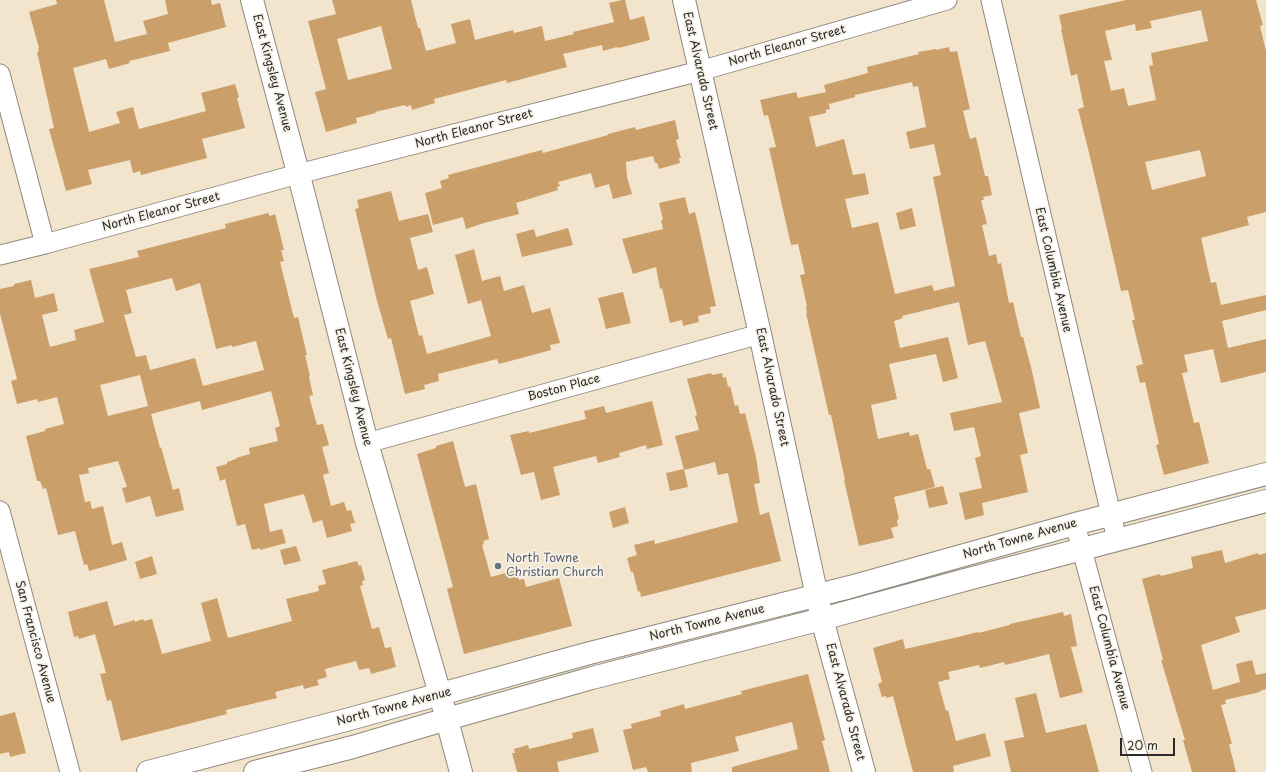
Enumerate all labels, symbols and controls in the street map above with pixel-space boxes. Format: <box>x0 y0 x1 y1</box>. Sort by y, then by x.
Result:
street label: East Alvarado Street <box>679 10 721 132</box>
street label: East Kingsley Avenue <box>249 13 295 133</box>
street label: North Eleanor Street <box>727 22 847 70</box>
street label: North Eleanor Street <box>414 106 534 152</box>
street label: North Eleanor Street <box>101 189 221 235</box>
street label: East Columbia Avenue <box>1032 206 1074 334</box>
street label: East Kingsley Avenue <box>331 326 375 448</box>
street label: East Alvarado Street <box>752 326 792 448</box>
street label: Boston Place <box>526 371 602 405</box>
street label: North Towne Avenue <box>961 516 1079 562</box>
place label: North Towne Christian Church <box>506 552 604 580</box>
marker: North Towne Christian Church <box>493 561 503 571</box>
street label: San Francisco Avenue <box>12 579 58 705</box>
street label: East Columbia Avenue <box>1085 584 1133 712</box>
street label: North Towne Avenue <box>648 602 766 644</box>
street label: East Alvarado Street <box>822 642 868 762</box>
street label: North Towne Avenue <box>335 685 453 729</box>
scale bar <box>1122 730 1177 756</box>
text: 20 m <box>1127 736 1158 754</box>

